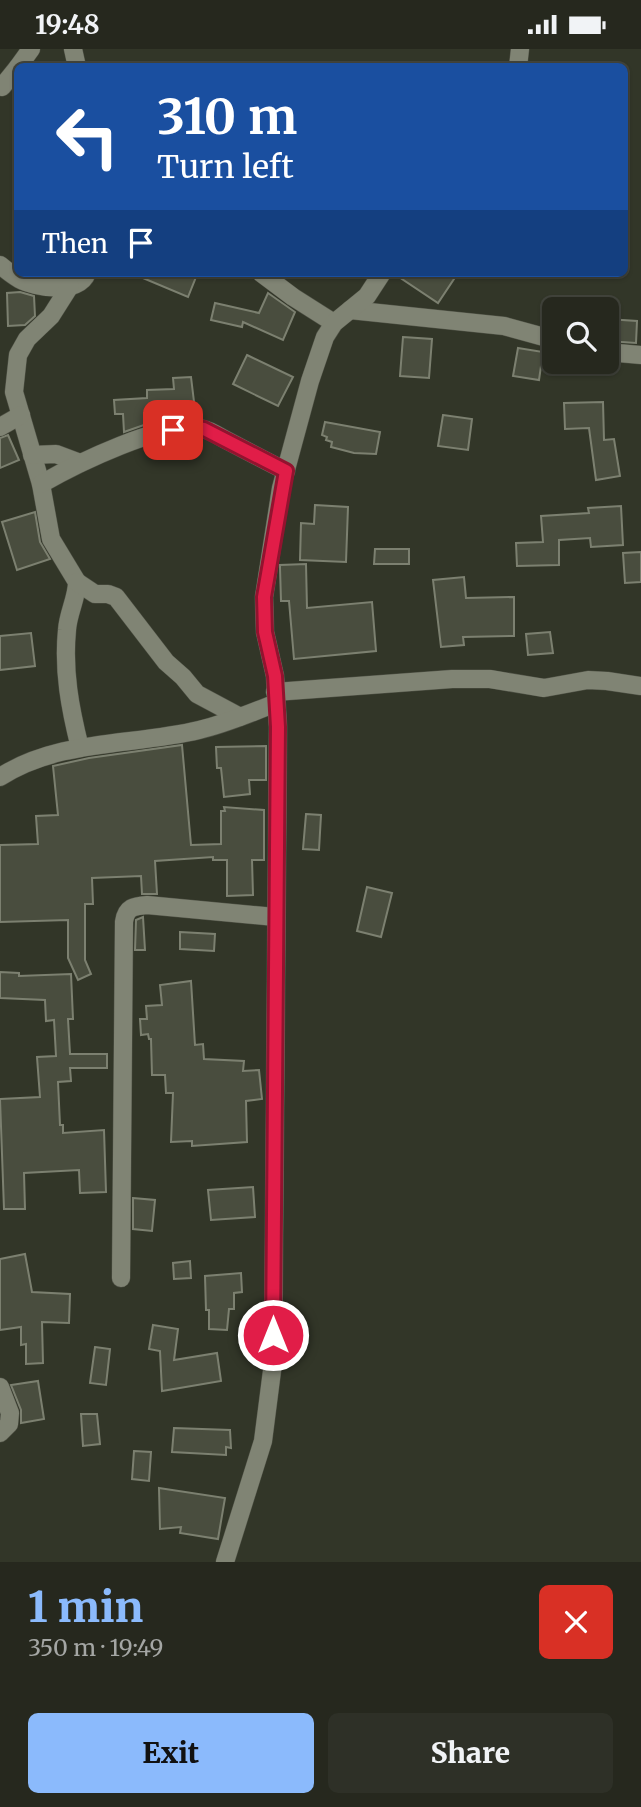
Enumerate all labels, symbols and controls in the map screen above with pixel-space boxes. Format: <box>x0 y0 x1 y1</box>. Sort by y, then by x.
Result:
text: 19:48 <box>35 8 100 41</box>
text: 310 m <box>157 86 297 147</box>
icon: left <box>42 91 133 182</box>
text: Turn left <box>157 147 294 187</box>
icon: arrive <box>122 224 160 262</box>
text: Then <box>42 227 108 260</box>
map controls <box>542 297 619 374</box>
button: search <box>542 297 619 374</box>
pin <box>143 400 203 460</box>
icon: arrive <box>154 411 192 449</box>
position arrow <box>236 1298 310 1372</box>
text: 1 min <box>28 1581 143 1633</box>
button: close <box>539 1585 613 1659</box>
text: 350 m · 19:49 <box>28 1633 163 1662</box>
button: Exit <box>28 1713 314 1793</box>
button: Share <box>328 1713 613 1793</box>

